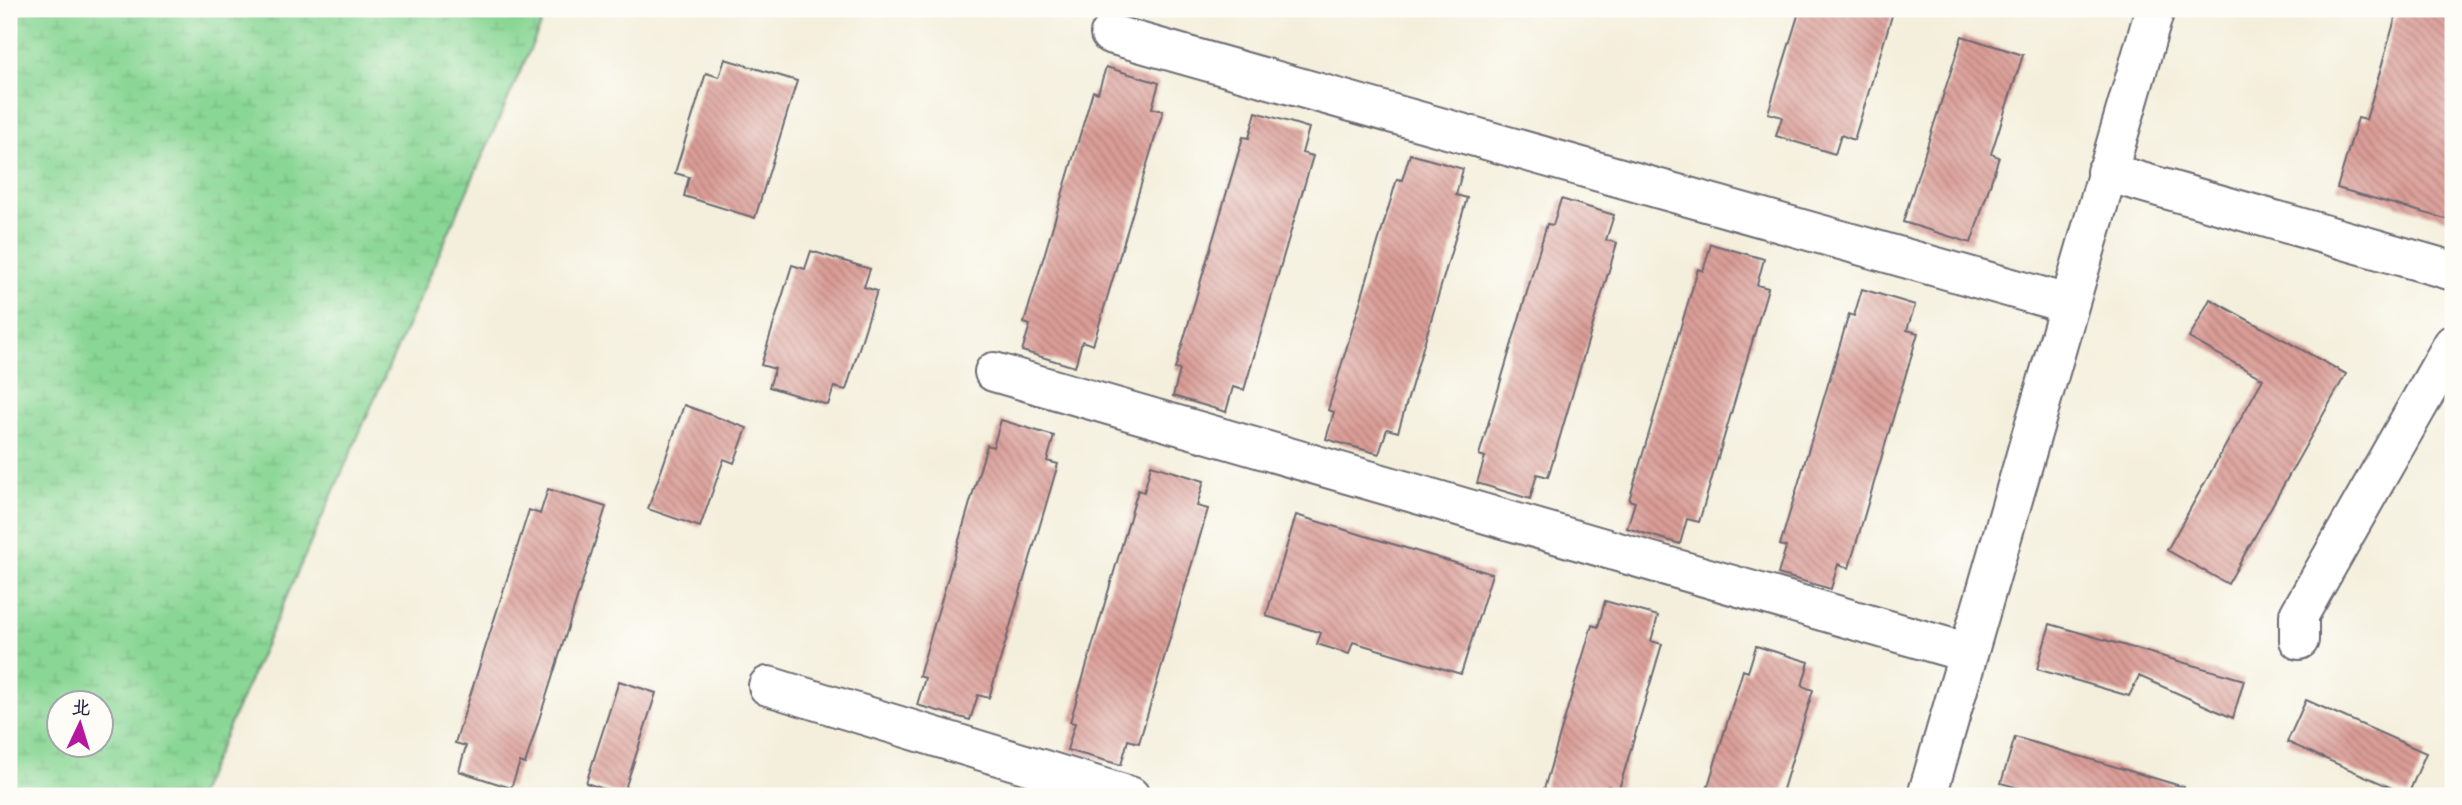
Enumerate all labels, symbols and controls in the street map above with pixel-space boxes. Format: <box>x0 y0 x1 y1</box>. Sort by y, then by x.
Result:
north arrow <box>46 690 116 760</box>
text: 北 <box>71 691 92 721</box>

